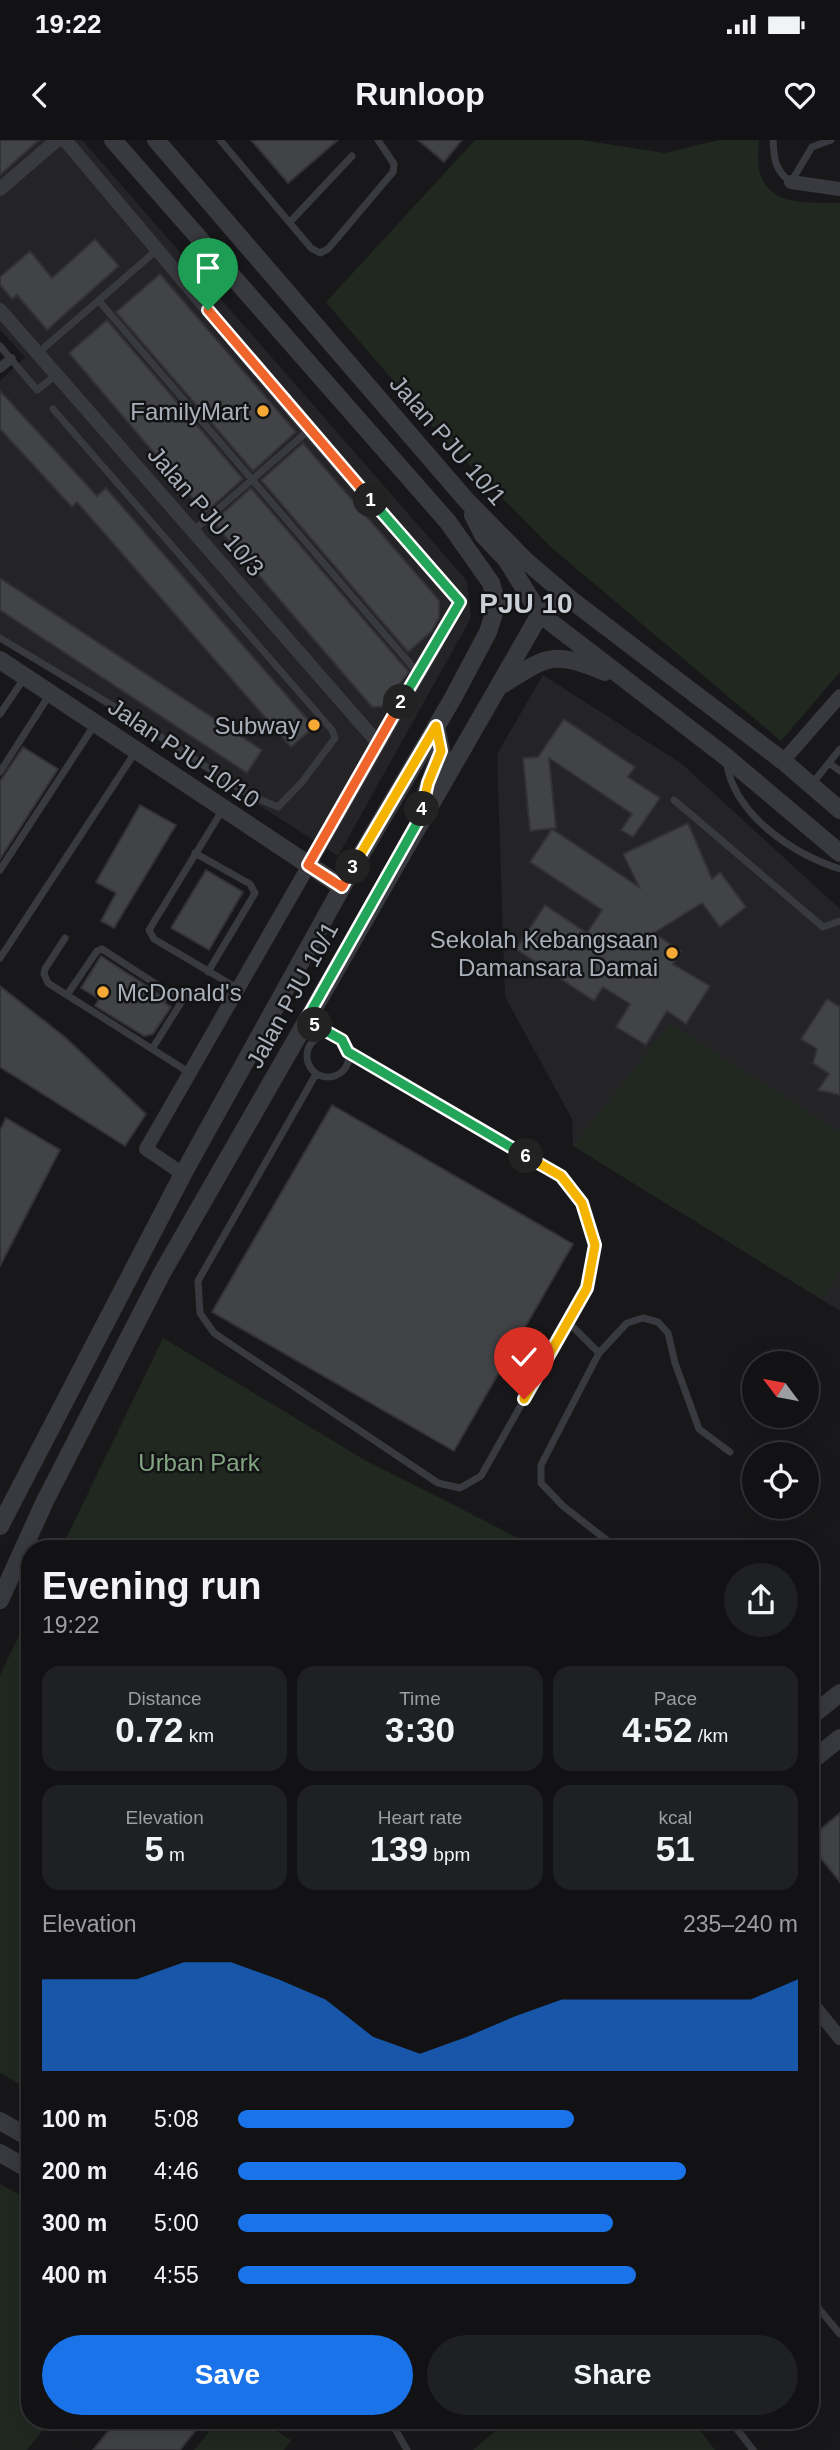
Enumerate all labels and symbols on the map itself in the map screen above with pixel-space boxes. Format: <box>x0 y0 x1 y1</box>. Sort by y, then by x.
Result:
pin <box>178 238 238 310</box>
street label: Jalan PJU 10/1 <box>384 370 512 510</box>
place label: FamilyMart <box>130 398 249 425</box>
marker: FamilyMart <box>255 403 271 419</box>
street label: Jalan PJU 10/3 <box>142 441 270 581</box>
pin: 1 <box>354 482 388 518</box>
district label: PJU 10 <box>479 588 573 619</box>
pin: 2 <box>384 684 418 720</box>
street label: Jalan PJU 10/10 <box>103 693 265 813</box>
place label: Subway <box>215 712 300 739</box>
marker: Subway <box>306 717 322 733</box>
pin: 4 <box>404 792 440 826</box>
pin: 3 <box>336 850 370 884</box>
street label: Jalan PJU 10/1 <box>241 917 343 1073</box>
place label: Sekolah Kebangsaan Damansara Damai <box>430 926 658 981</box>
marker: Sekolah Kebangsaan Damansara Damai <box>664 945 680 961</box>
place label: McDonald's <box>117 979 242 1006</box>
marker: McDonald's <box>95 984 111 1000</box>
pin: 5 <box>298 1008 332 1043</box>
pin: 6 <box>508 1138 544 1174</box>
pin <box>494 1327 554 1399</box>
north arrow <box>742 1351 819 1428</box>
park label: Urban Park <box>138 1449 261 1476</box>

